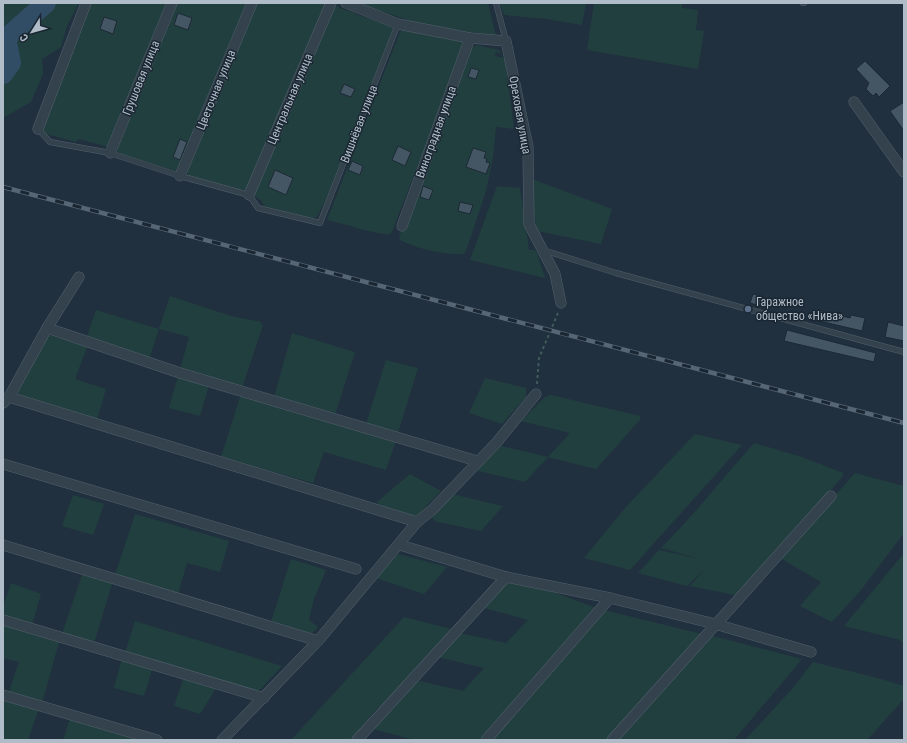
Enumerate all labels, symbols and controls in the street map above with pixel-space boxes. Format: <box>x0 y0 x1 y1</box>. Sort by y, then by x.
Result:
north arrow <box>12 12 52 52</box>
text: С <box>17 31 31 44</box>
street label: Грушовая улица <box>120 38 162 117</box>
street label: Цветочная улица <box>194 48 239 132</box>
street label: Центральная улица <box>265 51 316 147</box>
street label: Ореховая улица <box>506 75 534 156</box>
street label: Вишнёвая улица <box>338 83 380 165</box>
street label: Виноградная улица <box>413 84 459 180</box>
place label: Гаражное общество «Нива» <box>756 295 843 323</box>
marker: Гаражное общество «Нива» <box>743 304 753 314</box>

